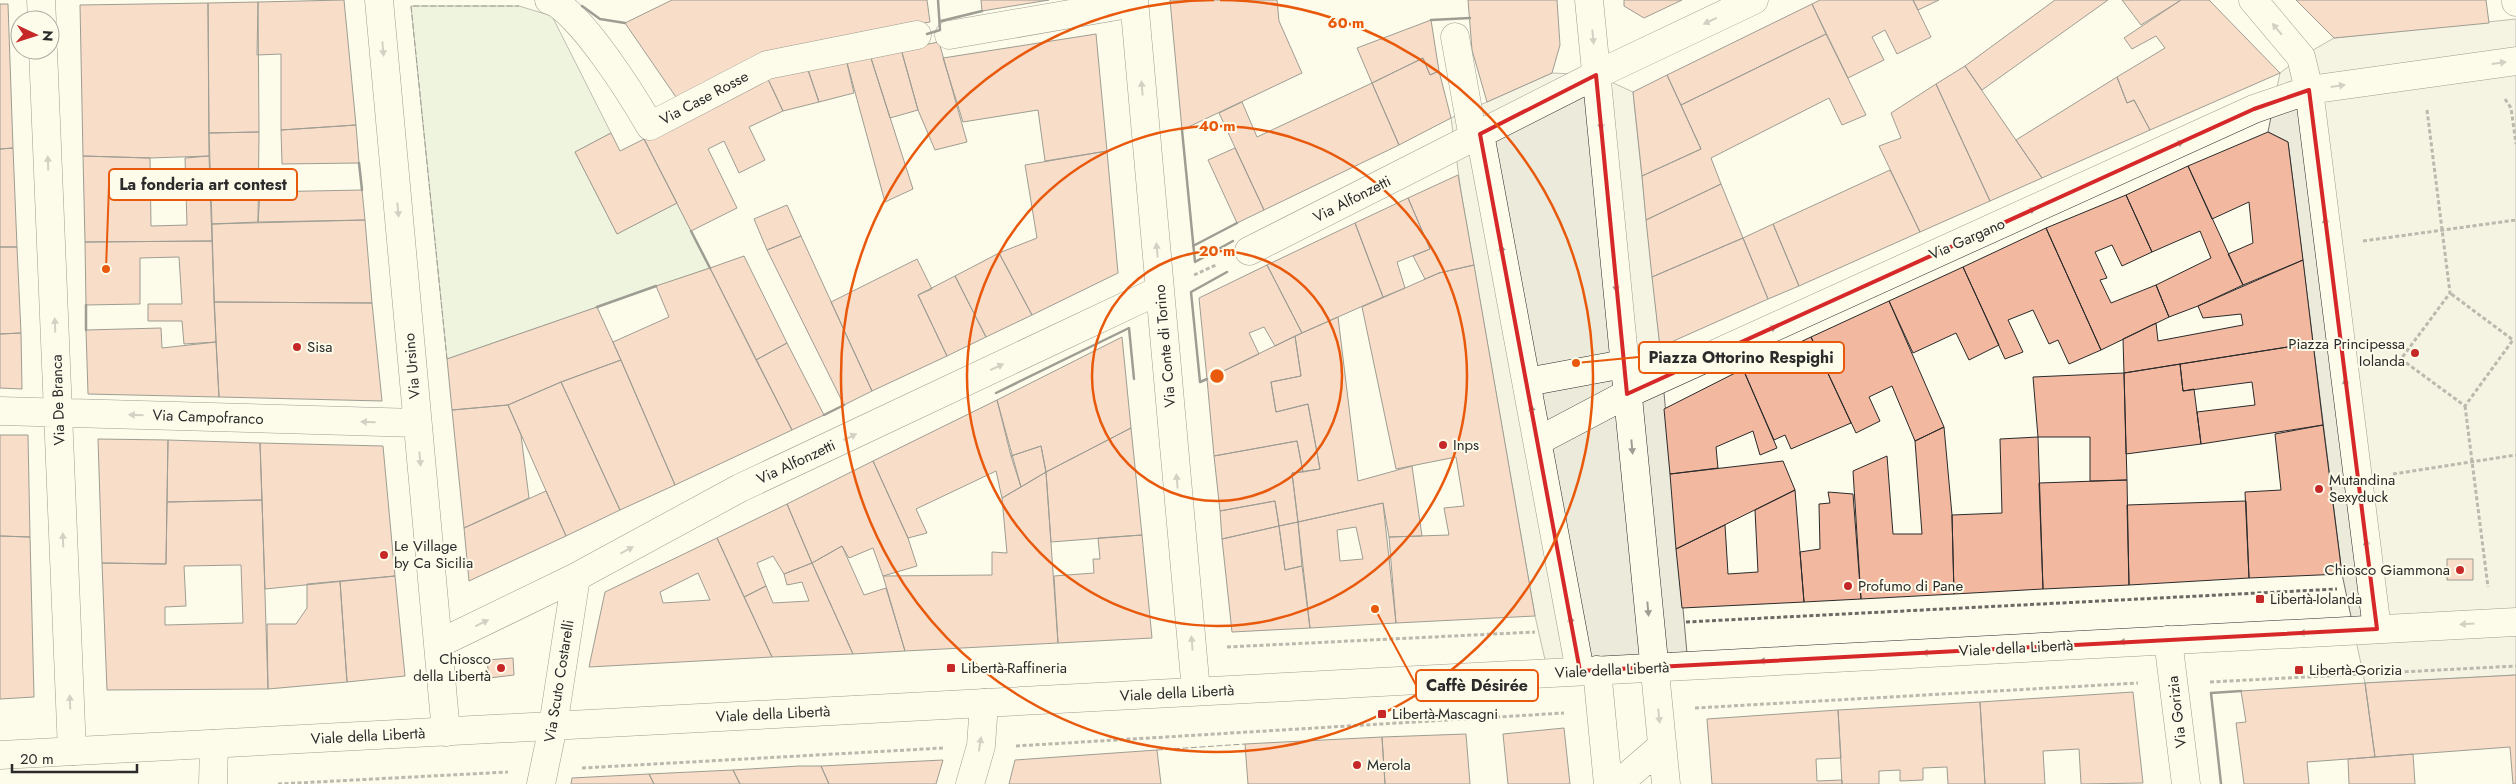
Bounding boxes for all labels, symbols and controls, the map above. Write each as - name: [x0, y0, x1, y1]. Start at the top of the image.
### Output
- north arrow: [10, 10, 60, 60]
- text: 60 m: [1328, 12, 1364, 34]
- one-way arrow: [1703, 17, 1717, 25]
- one-way arrow: [2272, 22, 2283, 35]
- text: N: [38, 30, 58, 42]
- one-way arrow: [1589, 30, 1597, 46]
- one-way arrow: [379, 41, 387, 57]
- one-way arrow: [2491, 59, 2507, 67]
- street label: Via Case Rosse: [656, 65, 753, 131]
- one-way arrow: [1138, 79, 1146, 95]
- one-way arrow: [2330, 82, 2346, 90]
- text: 40 m: [1198, 115, 1236, 137]
- one-way arrow: [1597, 116, 1605, 132]
- one-way arrow: [2170, 140, 2184, 148]
- one-way arrow: [43, 154, 51, 170]
- callout: La fonderia art contest: [109, 169, 297, 200]
- street label: Via Alfonzetti: [1309, 170, 1395, 228]
- text: La fonderia art contest: [119, 173, 288, 196]
- one-way arrow: [394, 203, 402, 219]
- one-way arrow: [2022, 207, 2036, 215]
- street label: Via Gargano: [1925, 212, 2009, 266]
- one-way arrow: [2322, 215, 2330, 231]
- text: 20 m: [1199, 240, 1235, 262]
- one-way arrow: [1152, 241, 1160, 257]
- one-way arrow: [1498, 244, 1506, 260]
- one-way arrow: [1612, 277, 1620, 293]
- street label: Via Conte di Torino: [1149, 284, 1181, 408]
- one-way arrow: [50, 317, 58, 333]
- one-way arrow: [1763, 325, 1777, 333]
- street label: Via Ursino: [398, 332, 426, 400]
- place label: Piazza Principessa Iolanda: [2288, 333, 2405, 372]
- place label: Sisa: [307, 336, 332, 358]
- marker: Sisa: [291, 341, 303, 353]
- callout: Piazza Ottorino Respighi: [1639, 342, 1844, 373]
- text: Piazza Ottorino Respighi: [1648, 346, 1834, 369]
- marker: Piazza Principessa Iolanda: [2409, 347, 2421, 359]
- street label: Via De Branca: [45, 354, 71, 446]
- one-way arrow: [989, 363, 1004, 372]
- centre of rings: [1208, 367, 1226, 385]
- one-way arrow: [2342, 377, 2350, 393]
- one-way arrow: [1528, 403, 1536, 419]
- street label: Via Campofranco: [152, 404, 264, 430]
- one-way arrow: [128, 411, 144, 419]
- one-way arrow: [360, 417, 376, 425]
- one-way arrow: [843, 432, 857, 440]
- street label: Via Alfonzetti: [753, 434, 839, 490]
- place label: Inps: [1453, 434, 1479, 456]
- marker: Inps: [1437, 439, 1449, 451]
- one-way arrow: [1628, 439, 1636, 455]
- one-way arrow: [417, 452, 425, 468]
- place label: Mutandina Sexyduck: [2329, 469, 2395, 508]
- one-way arrow: [1173, 473, 1181, 489]
- marker: Mutandina Sexyduck: [2313, 483, 2325, 495]
- one-way arrow: [59, 532, 67, 548]
- place label: Le Village by Ca Sicilia: [394, 535, 473, 574]
- one-way arrow: [2363, 538, 2371, 554]
- one-way arrow: [619, 546, 634, 554]
- marker: Le Village by Ca Sicilia: [378, 549, 390, 561]
- place label: Chiosco Giammona: [2324, 559, 2450, 581]
- marker: Chiosco Giammona: [2454, 564, 2466, 576]
- place label: Profumo di Pane: [1858, 575, 1963, 597]
- marker: Profumo di Pane: [1842, 580, 1854, 592]
- place label: Libertà-Iolanda: [2270, 588, 2362, 610]
- marker: Libertà-Iolanda: [2254, 593, 2266, 605]
- one-way arrow: [1644, 601, 1652, 617]
- one-way arrow: [1567, 615, 1575, 631]
- street label: Via Scuto Costarelli: [538, 618, 580, 744]
- one-way arrow: [474, 619, 489, 627]
- one-way arrow: [2459, 621, 2475, 629]
- one-way arrow: [2297, 629, 2313, 637]
- street label: Viale della Libertà: [1958, 634, 2074, 662]
- one-way arrow: [1188, 635, 1196, 651]
- one-way arrow: [2118, 639, 2134, 647]
- place label: Chiosco della Libertà: [413, 648, 491, 687]
- one-way arrow: [1920, 649, 1936, 657]
- street label: Viale della Libertà: [1554, 656, 1670, 684]
- place label: Libertà-Raffineria: [961, 657, 1067, 679]
- one-way arrow: [1758, 658, 1774, 666]
- place label: Libertà-Gorizia: [2309, 659, 2402, 681]
- marker: Chiosco della Libertà: [495, 662, 507, 674]
- marker: Libertà-Raffineria: [945, 662, 957, 674]
- marker: Libertà-Gorizia: [2293, 664, 2305, 676]
- callout: Caffè Désirée: [1416, 670, 1538, 701]
- text: Caffè Désirée: [1426, 674, 1528, 697]
- street label: Via Gorizia: [2162, 675, 2192, 749]
- street label: Viale della Libertà: [1119, 679, 1235, 707]
- one-way arrow: [65, 694, 73, 710]
- street label: Viale della Libertà: [715, 700, 831, 728]
- place label: Libertà-Mascagni: [1392, 703, 1498, 725]
- marker: Libertà-Mascagni: [1376, 708, 1388, 720]
- one-way arrow: [1656, 708, 1664, 724]
- street label: Viale della Libertà: [310, 722, 426, 750]
- one-way arrow: [977, 736, 985, 752]
- scale bar: [12, 742, 138, 774]
- text: 20 m: [20, 748, 54, 770]
- place label: Merola: [1367, 754, 1411, 776]
- marker: Merola: [1351, 759, 1363, 771]

